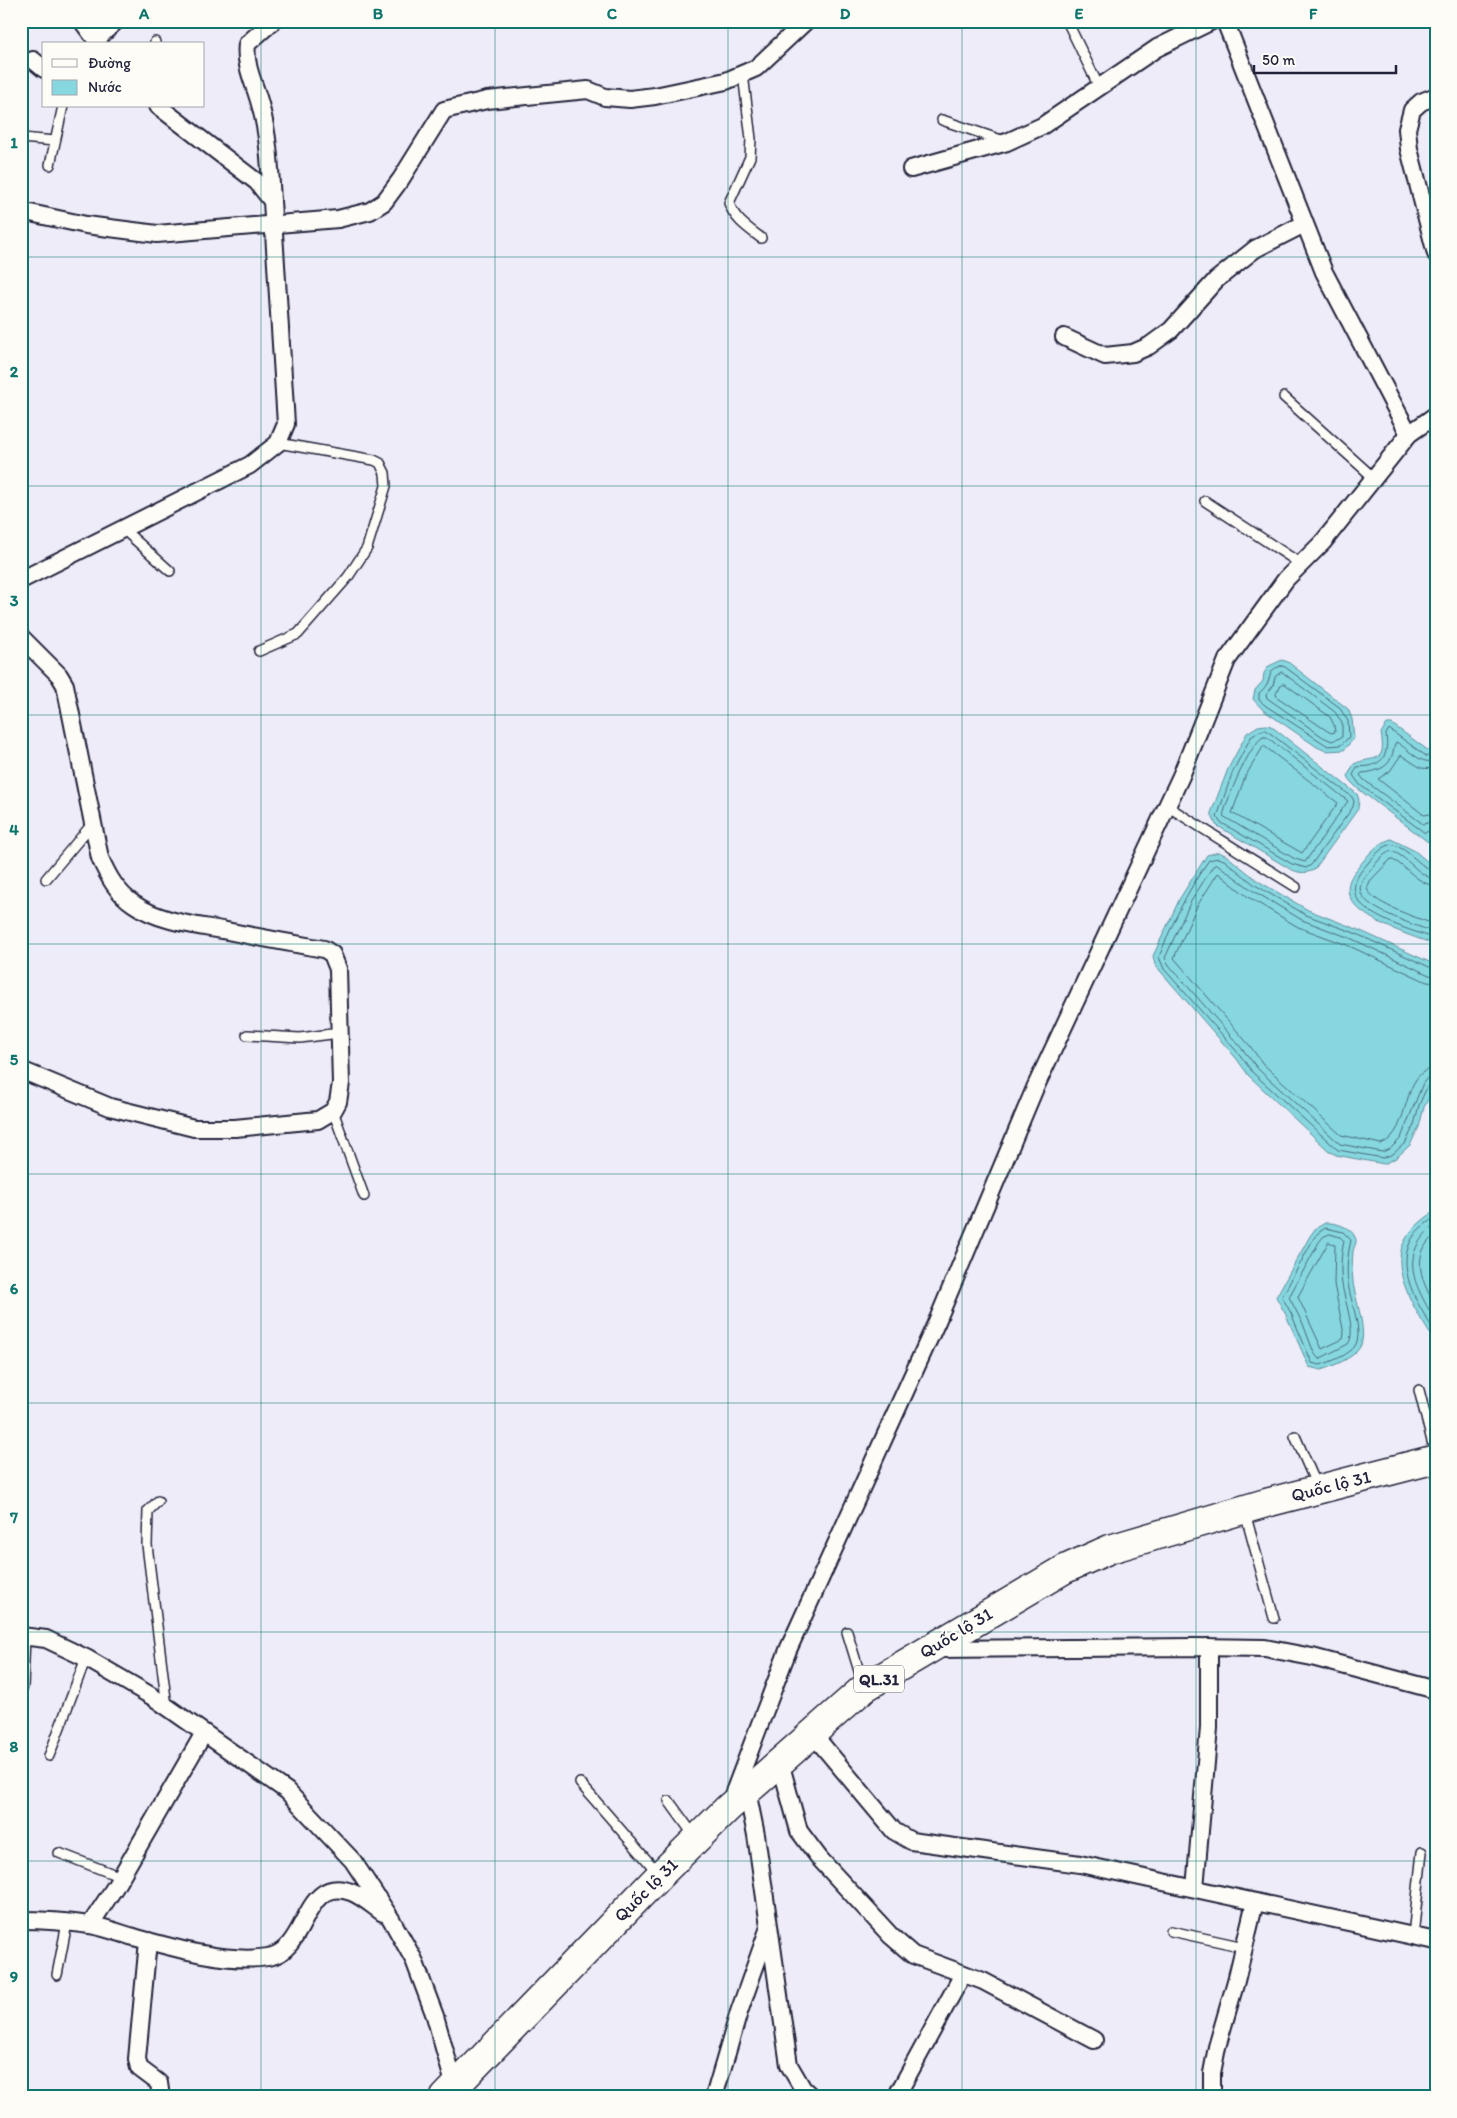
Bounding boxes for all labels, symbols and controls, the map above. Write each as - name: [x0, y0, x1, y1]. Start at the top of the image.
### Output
- text: A: [138, 4, 150, 23]
- text: B: [373, 4, 384, 23]
- text: C: [607, 4, 618, 23]
- text: D: [840, 4, 851, 23]
- text: E: [1075, 4, 1084, 23]
- text: F: [1309, 4, 1318, 23]
- legend: [42, 42, 205, 108]
- scale bar: [1254, 42, 1397, 74]
- text: 50 m: [1262, 51, 1295, 69]
- text: Đường: [88, 54, 131, 72]
- text: Nước: [88, 78, 122, 96]
- text: 1: [10, 133, 18, 152]
- text: 2: [10, 362, 19, 381]
- text: 3: [10, 591, 19, 610]
- text: 4: [9, 820, 19, 839]
- text: 5: [10, 1050, 19, 1069]
- text: 6: [10, 1279, 19, 1298]
- street label: Quốc lộ 31: [1289, 1466, 1373, 1506]
- text: 7: [9, 1508, 18, 1527]
- street label: Quốc lộ 31: [916, 1603, 996, 1663]
- road number: QL.31: [854, 1666, 904, 1692]
- text: 8: [10, 1737, 19, 1756]
- street label: Quốc lộ 31: [610, 1854, 682, 1926]
- text: 9: [10, 1967, 18, 1986]

